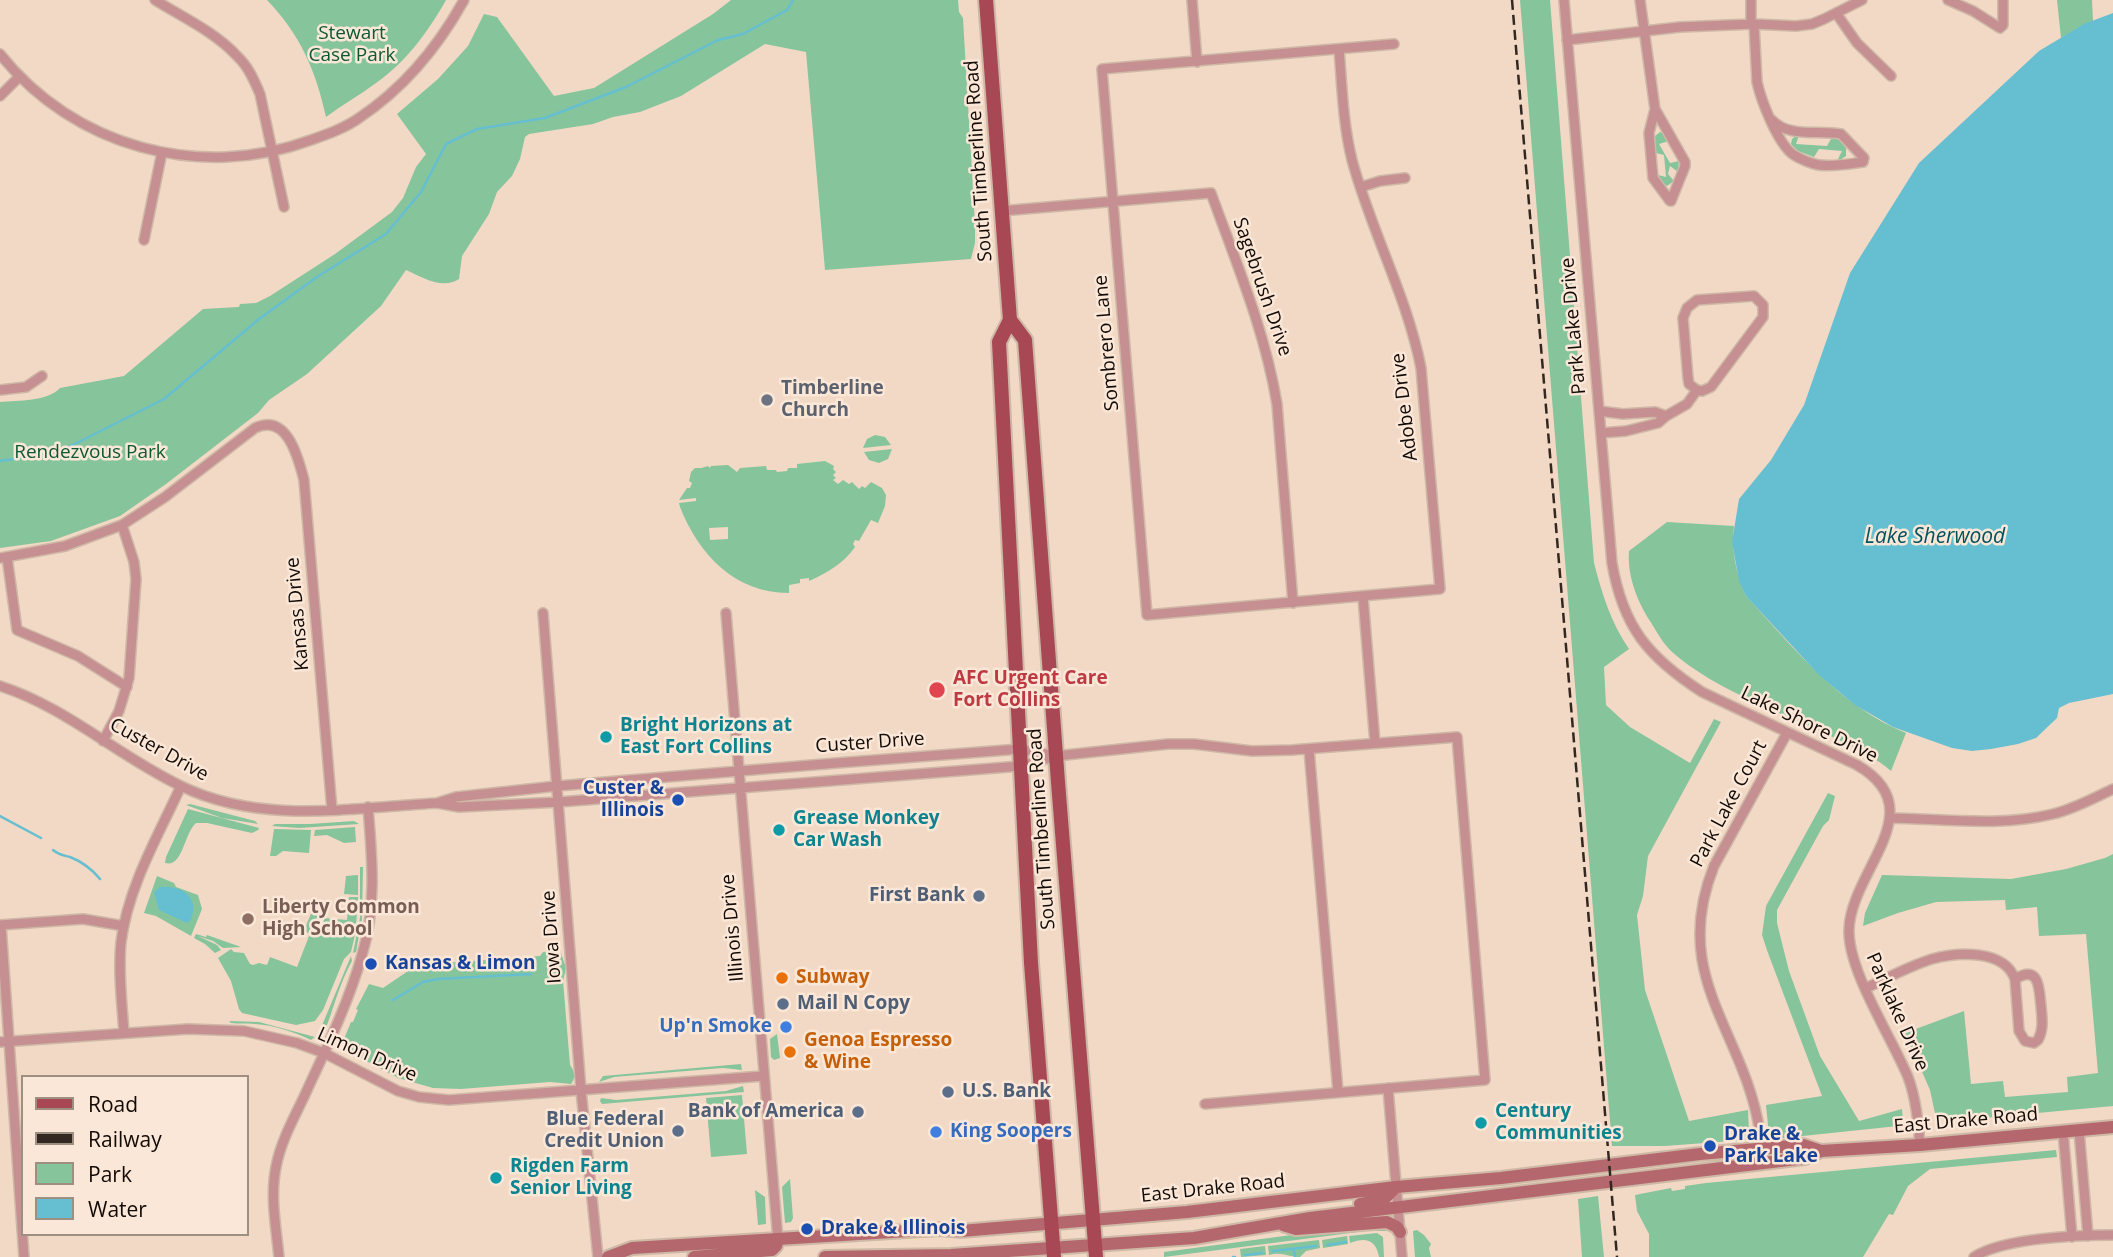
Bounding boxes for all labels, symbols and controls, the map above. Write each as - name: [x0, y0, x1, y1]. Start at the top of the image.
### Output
- park label: Stewart Case Park: [309, 23, 395, 67]
- street label: South Timberline Road: [961, 59, 997, 263]
- street label: Sagebrush Drive: [1228, 215, 1296, 359]
- street label: Park Lake Drive: [1557, 257, 1591, 395]
- street label: Sombrero Lane: [1090, 274, 1124, 412]
- street label: Adobe Drive: [1387, 352, 1423, 462]
- place label: Timberline Church: [781, 378, 884, 422]
- marker: Timberline Church: [759, 392, 775, 408]
- park label: Rendezvous Park: [14, 442, 166, 464]
- water label: Lake Sherwood: [1865, 524, 2005, 550]
- street label: Kansas Drive: [282, 556, 314, 672]
- place label: AFC Urgent Care Fort Collins: [953, 668, 1108, 712]
- marker: AFC Urgent Care Fort Collins: [927, 680, 947, 700]
- street label: Lake Shore Drive: [1737, 682, 1881, 768]
- street label: Custer Drive: [106, 714, 212, 786]
- place label: Bright Horizons at East Fort Collins: [620, 715, 792, 759]
- street label: South Timberline Road: [1024, 727, 1060, 931]
- street label: Custer Drive: [815, 728, 925, 758]
- marker: Bright Horizons at East Fort Collins: [598, 729, 614, 745]
- street label: Park Lake Court: [1686, 737, 1772, 871]
- place label: Custer & Illinois: [583, 778, 664, 822]
- marker: Custer & Illinois: [670, 792, 686, 808]
- place label: Grease Monkey Car Wash: [793, 808, 940, 852]
- marker: Grease Monkey Car Wash: [771, 822, 787, 838]
- street label: Illinois Drive: [717, 873, 749, 983]
- place label: First Bank: [869, 885, 965, 907]
- marker: First Bank: [971, 888, 987, 904]
- street label: Iowa Drive: [537, 890, 567, 984]
- place label: Liberty Common High School: [262, 897, 420, 941]
- marker: Liberty Common High School: [240, 911, 256, 927]
- street label: Parklake Drive: [1861, 949, 1933, 1075]
- place label: Kansas & Limon: [385, 953, 536, 975]
- marker: Kansas & Limon: [363, 956, 379, 972]
- place label: Subway: [796, 967, 870, 989]
- marker: Subway: [774, 970, 790, 986]
- place label: Mail N Copy: [797, 993, 910, 1015]
- marker: Mail N Copy: [775, 996, 791, 1012]
- place label: Up'n Smoke: [659, 1016, 772, 1038]
- marker: Up'n Smoke: [778, 1019, 794, 1035]
- street label: Limon Drive: [314, 1023, 420, 1087]
- place label: Genoa Espresso & Wine: [804, 1030, 952, 1074]
- marker: Genoa Espresso & Wine: [782, 1044, 798, 1060]
- legend: [21, 1075, 248, 1236]
- place label: U.S. Bank: [962, 1081, 1051, 1103]
- marker: U.S. Bank: [940, 1084, 956, 1100]
- text: Road: [88, 1090, 138, 1118]
- place label: Bank of America: [688, 1101, 844, 1123]
- place label: Century Communities: [1495, 1101, 1622, 1145]
- street label: East Drake Road: [1893, 1103, 2039, 1139]
- marker: Bank of America: [850, 1104, 866, 1120]
- place label: Blue Federal Credit Union: [544, 1109, 664, 1153]
- marker: Century Communities: [1473, 1115, 1489, 1131]
- place label: King Soopers: [950, 1121, 1072, 1143]
- marker: Blue Federal Credit Union: [670, 1123, 686, 1139]
- marker: King Soopers: [928, 1124, 944, 1140]
- place label: Drake & Park Lake: [1724, 1124, 1818, 1168]
- text: Railway: [88, 1125, 162, 1153]
- marker: Drake & Park Lake: [1702, 1138, 1718, 1154]
- place label: Rigden Farm Senior Living: [510, 1156, 632, 1200]
- text: Park: [88, 1160, 132, 1188]
- marker: Rigden Farm Senior Living: [488, 1170, 504, 1186]
- street label: East Drake Road: [1140, 1170, 1286, 1208]
- text: Water: [88, 1195, 147, 1223]
- place label: Drake & Illinois: [821, 1218, 965, 1240]
- marker: Drake & Illinois: [799, 1221, 815, 1237]

